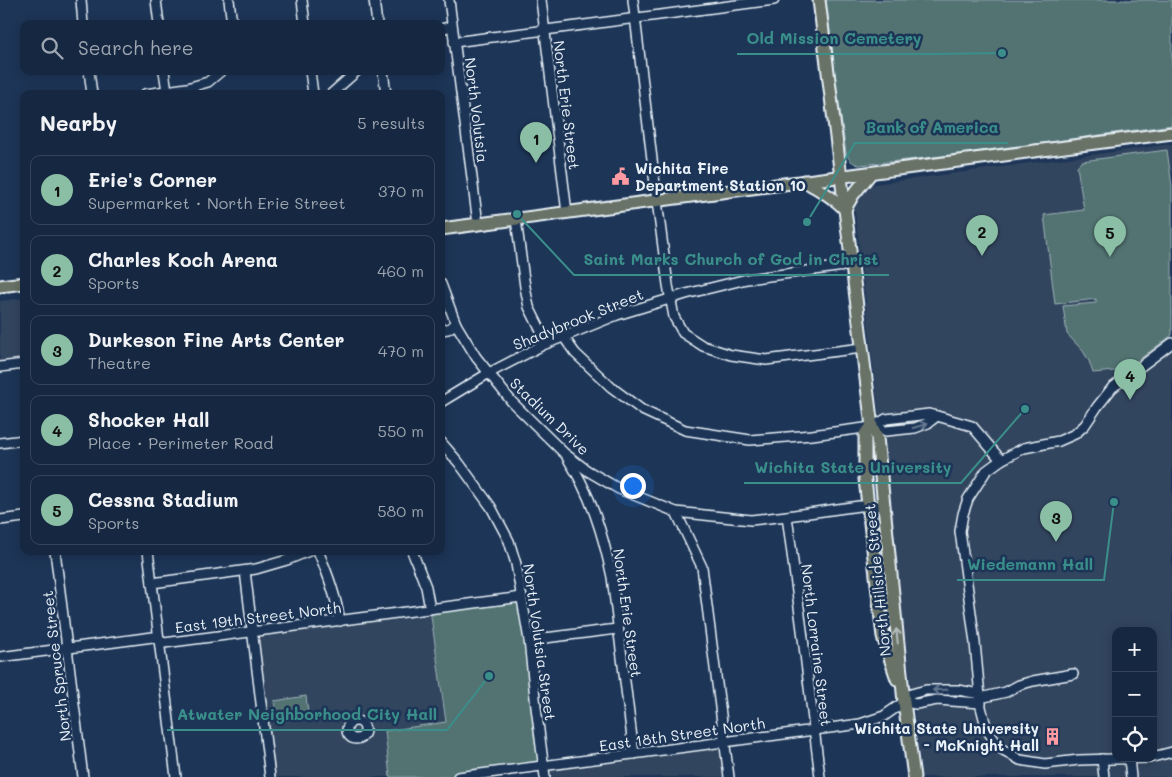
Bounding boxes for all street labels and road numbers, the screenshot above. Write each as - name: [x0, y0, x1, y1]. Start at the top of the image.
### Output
- street label: North Erie Street: [549, 39, 585, 171]
- street label: North Volutsia: [461, 56, 493, 164]
- street label: Shadybrook Street: [510, 284, 646, 354]
- street label: Stadium Drive: [506, 373, 594, 459]
- street label: North Hillside Street: [859, 503, 895, 657]
- street label: North Erie Street: [609, 547, 647, 679]
- street label: North Volutsia Street: [519, 562, 561, 722]
- street label: North Lorraine Street: [797, 563, 837, 727]
- street label: North Spruce Street: [37, 590, 75, 742]
- street label: East 19th Street North: [174, 597, 342, 637]
- street label: East 18th Street North: [598, 712, 766, 756]

